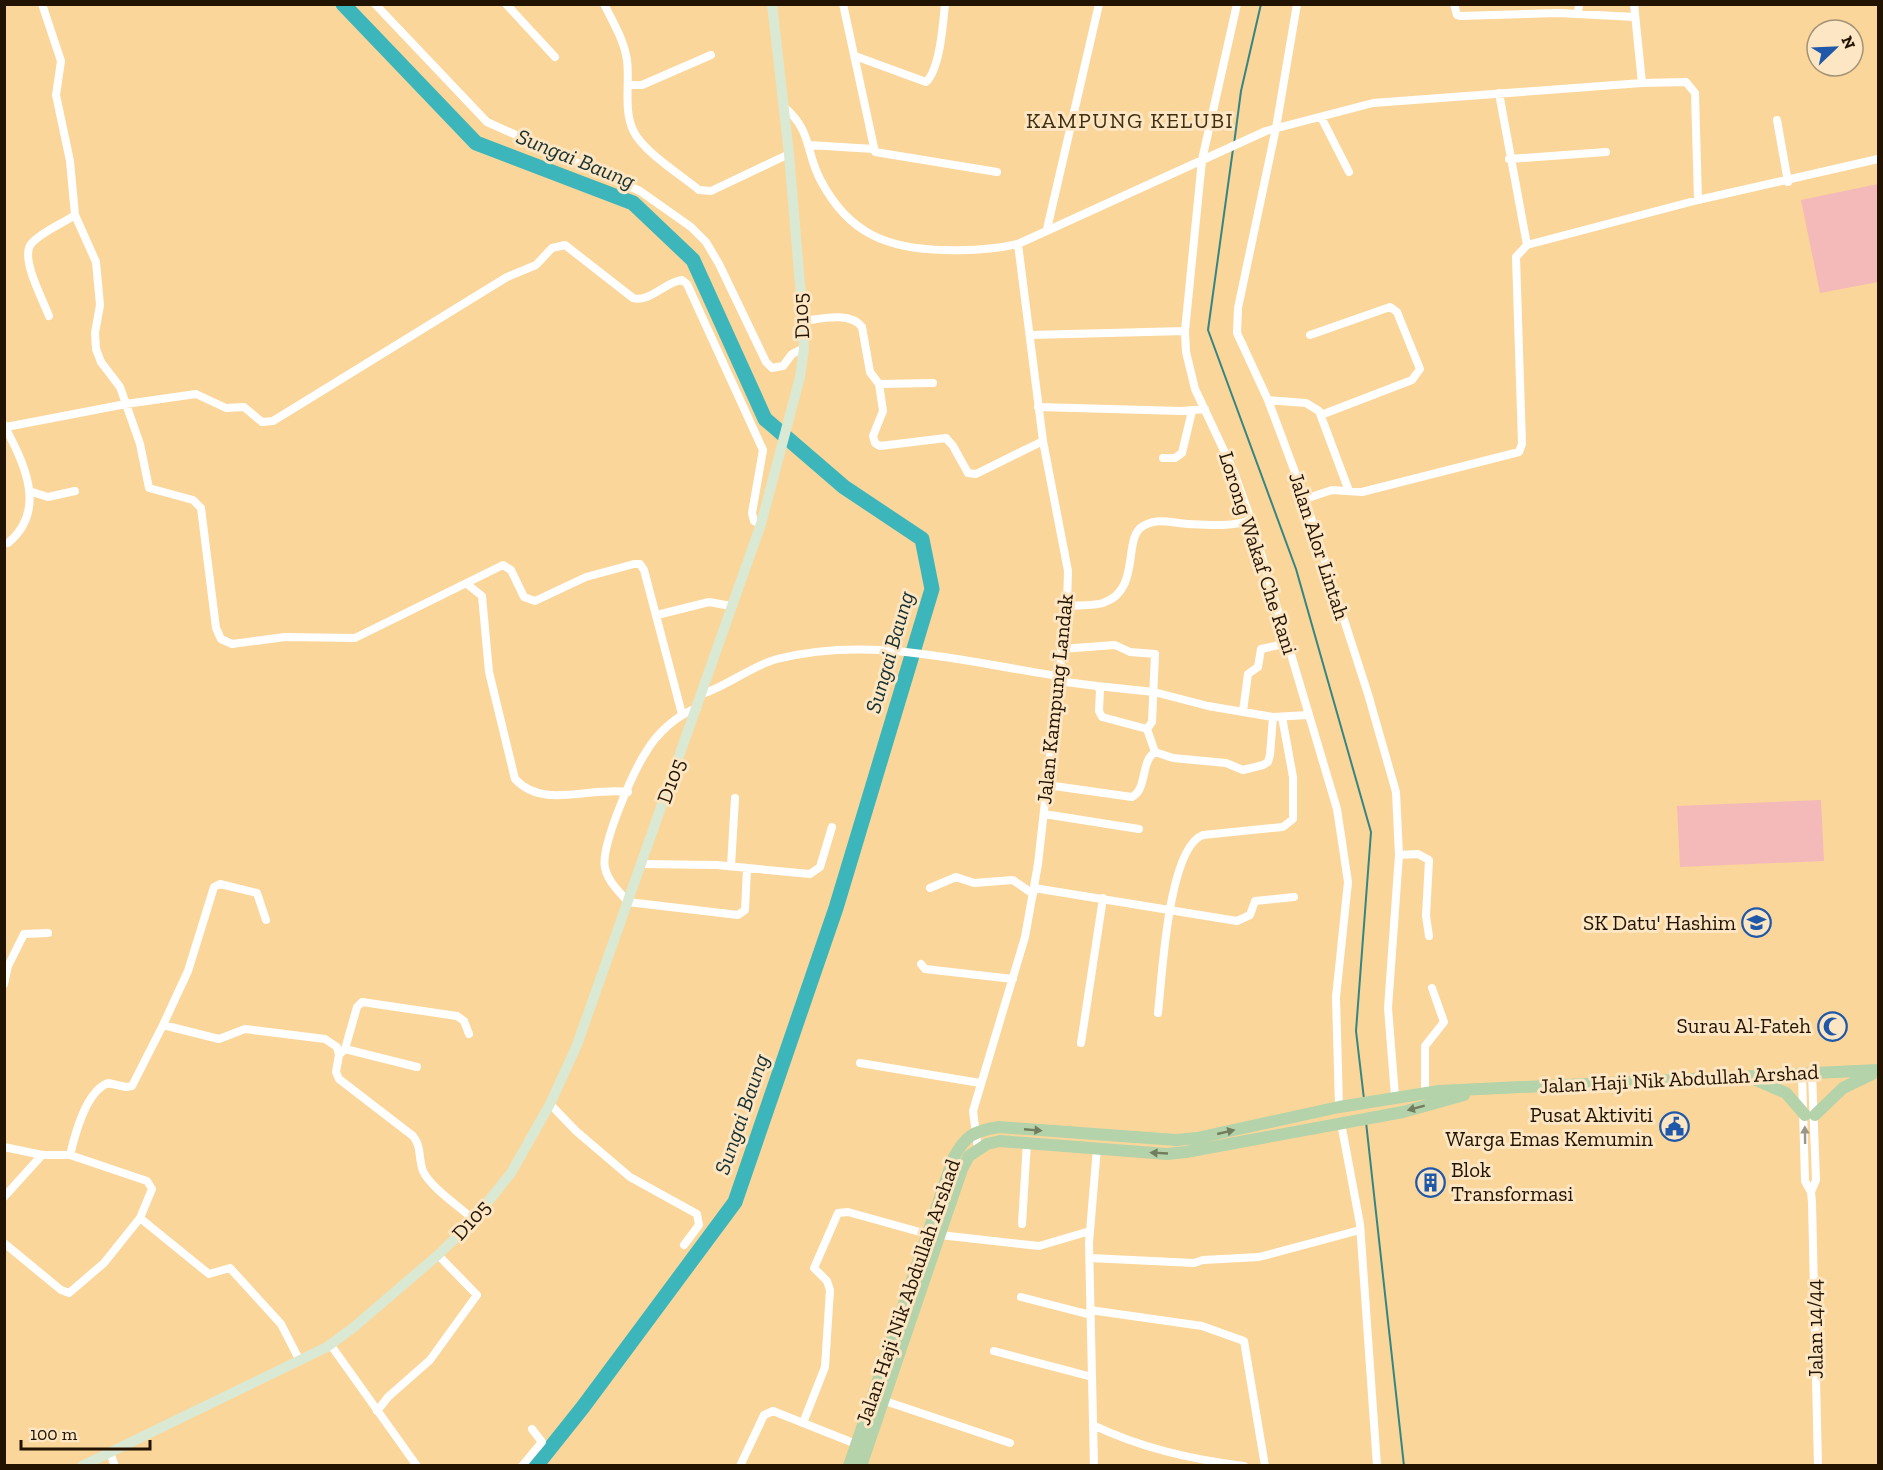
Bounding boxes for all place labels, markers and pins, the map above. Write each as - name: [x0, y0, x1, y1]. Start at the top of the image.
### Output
- school or university icon: SK Datu' Hashim: [1741, 907, 1773, 939]
- place label: SK Datu' Hashim: [1583, 910, 1736, 935]
- mosque icon: Surau Al-Fateh: [1816, 1010, 1848, 1042]
- place label: Surau Al-Fateh: [1676, 1013, 1811, 1038]
- place label: Pusat Aktiviti Warga Emas Kemumin: [1445, 1102, 1653, 1151]
- public building icon: Pusat Aktiviti Warga Emas Kemumin: [1658, 1111, 1690, 1143]
- place label: Blok Transformasi: [1451, 1157, 1574, 1206]
- building icon: Blok Transformasi: [1414, 1166, 1446, 1198]

